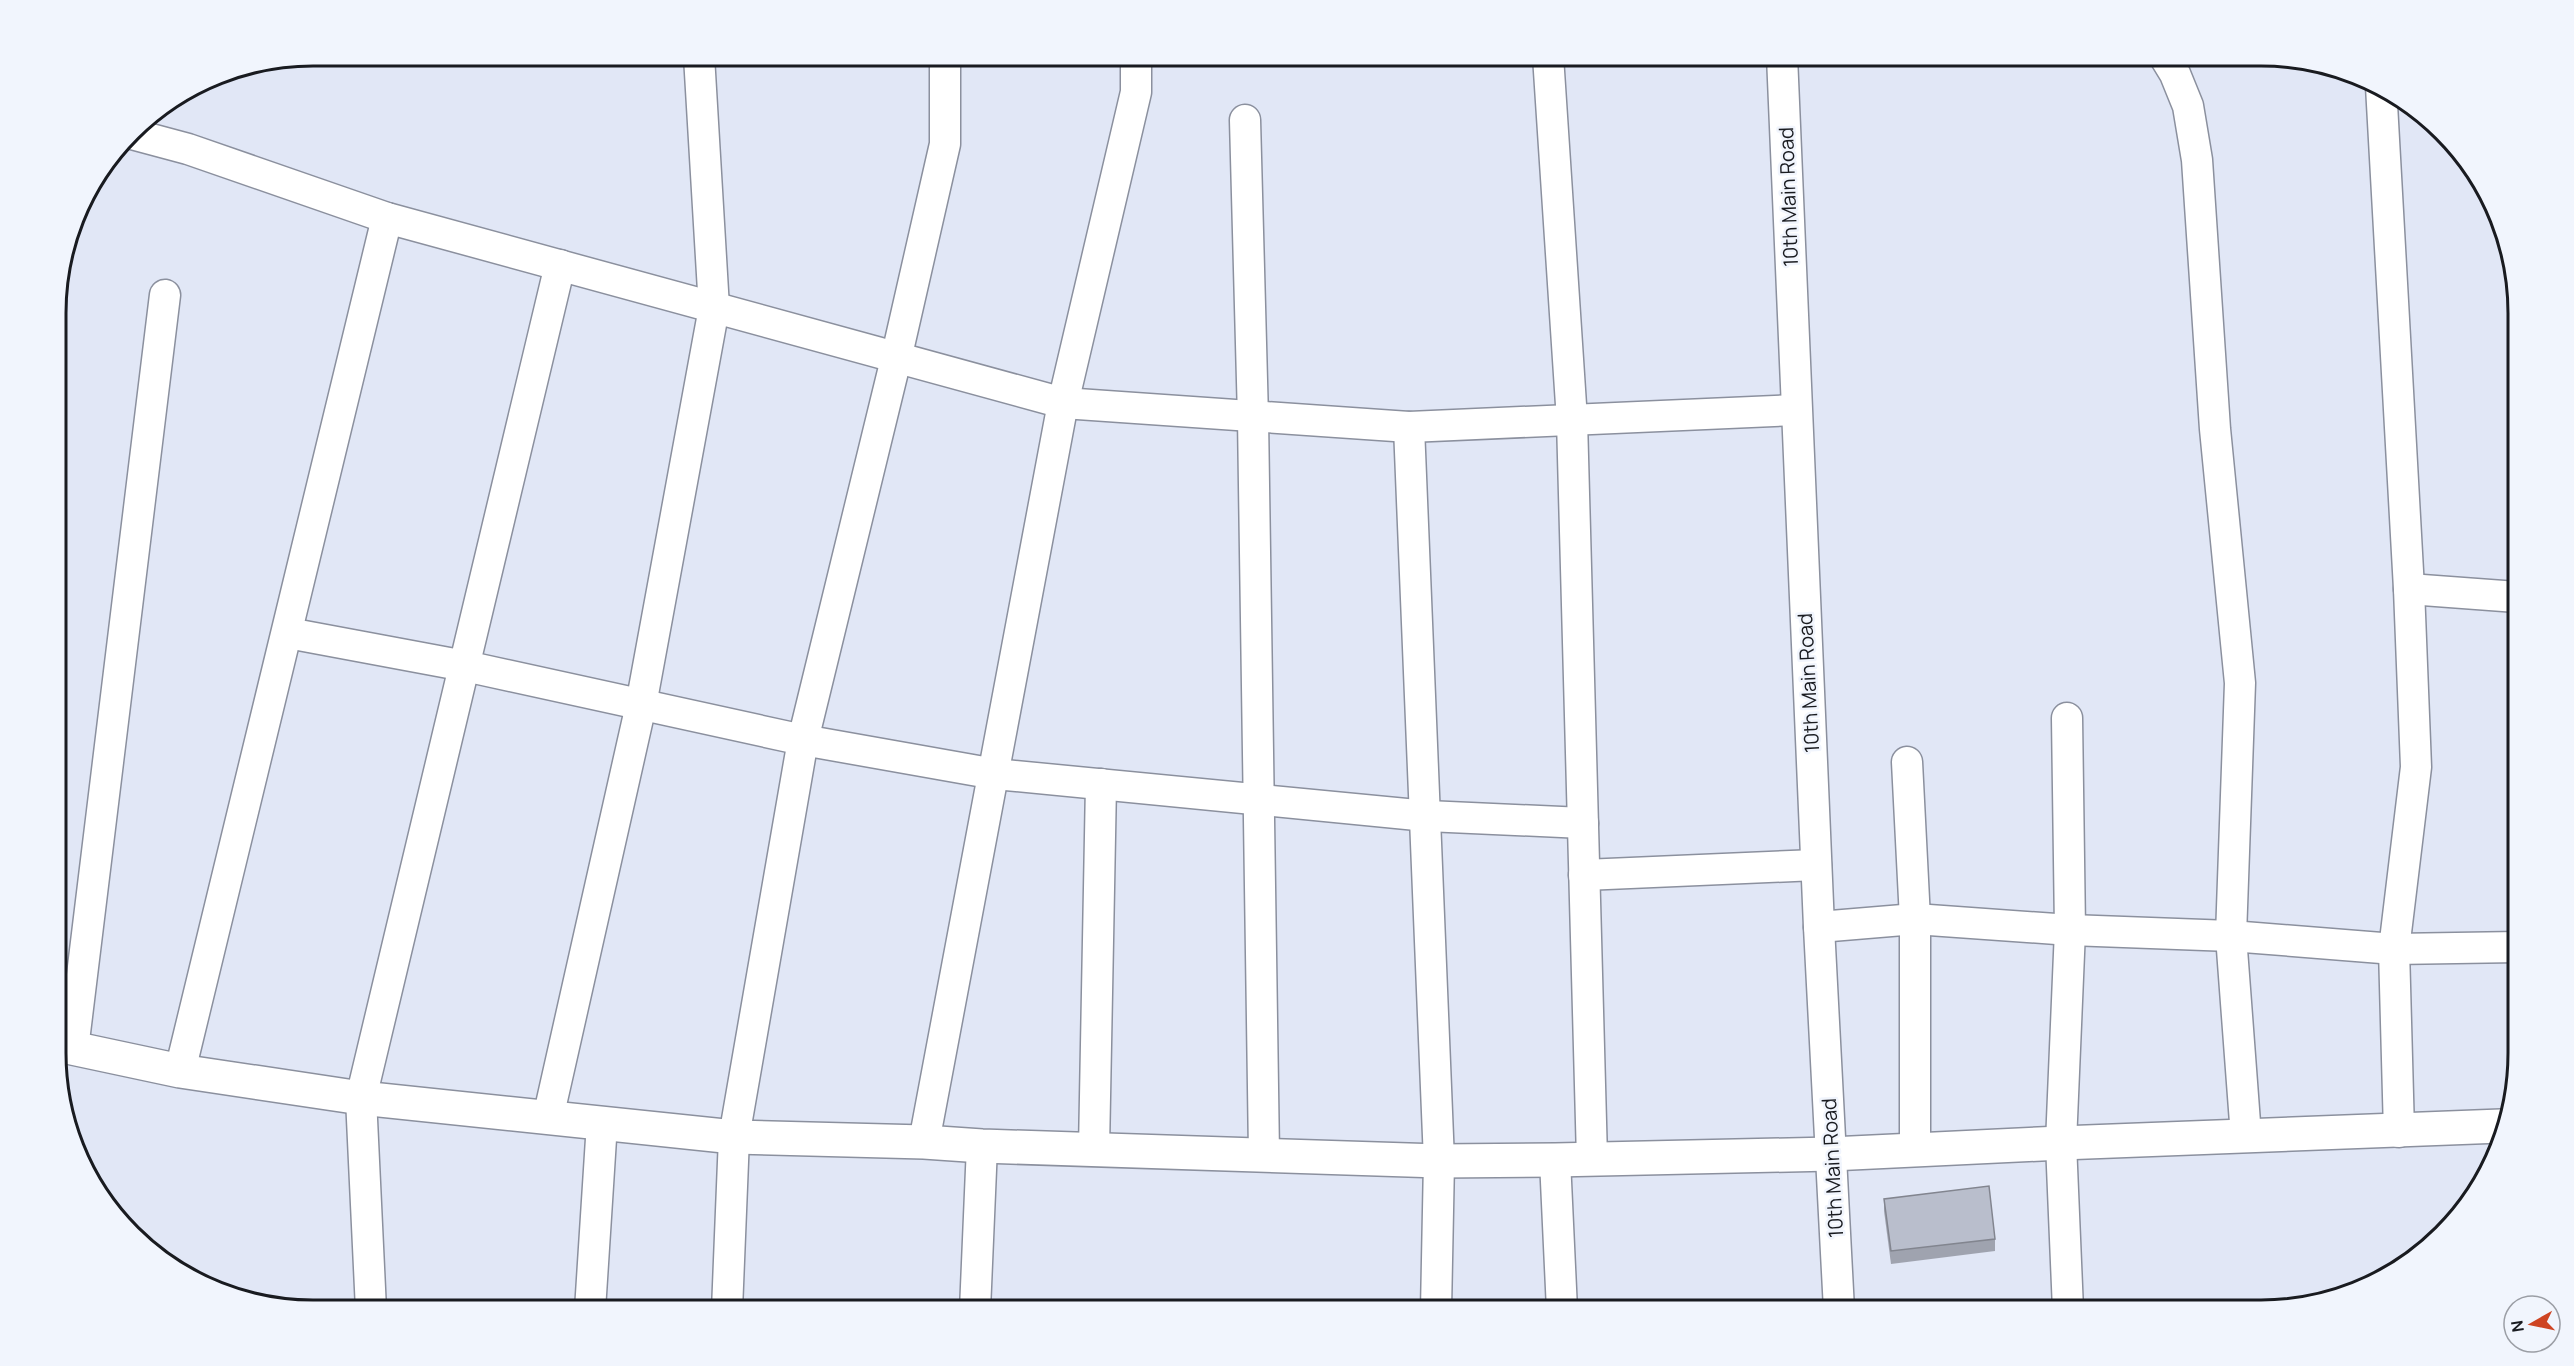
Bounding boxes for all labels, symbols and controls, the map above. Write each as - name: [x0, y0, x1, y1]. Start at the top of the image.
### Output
- street label: 10th Main Road: [1772, 127, 1804, 267]
- street label: 10th Main Road: [1791, 613, 1825, 753]
- street label: 10th Main Road: [1815, 1098, 1849, 1238]
- north arrow: [2502, 1294, 2562, 1354]
- text: N: [2505, 1319, 2529, 1334]

